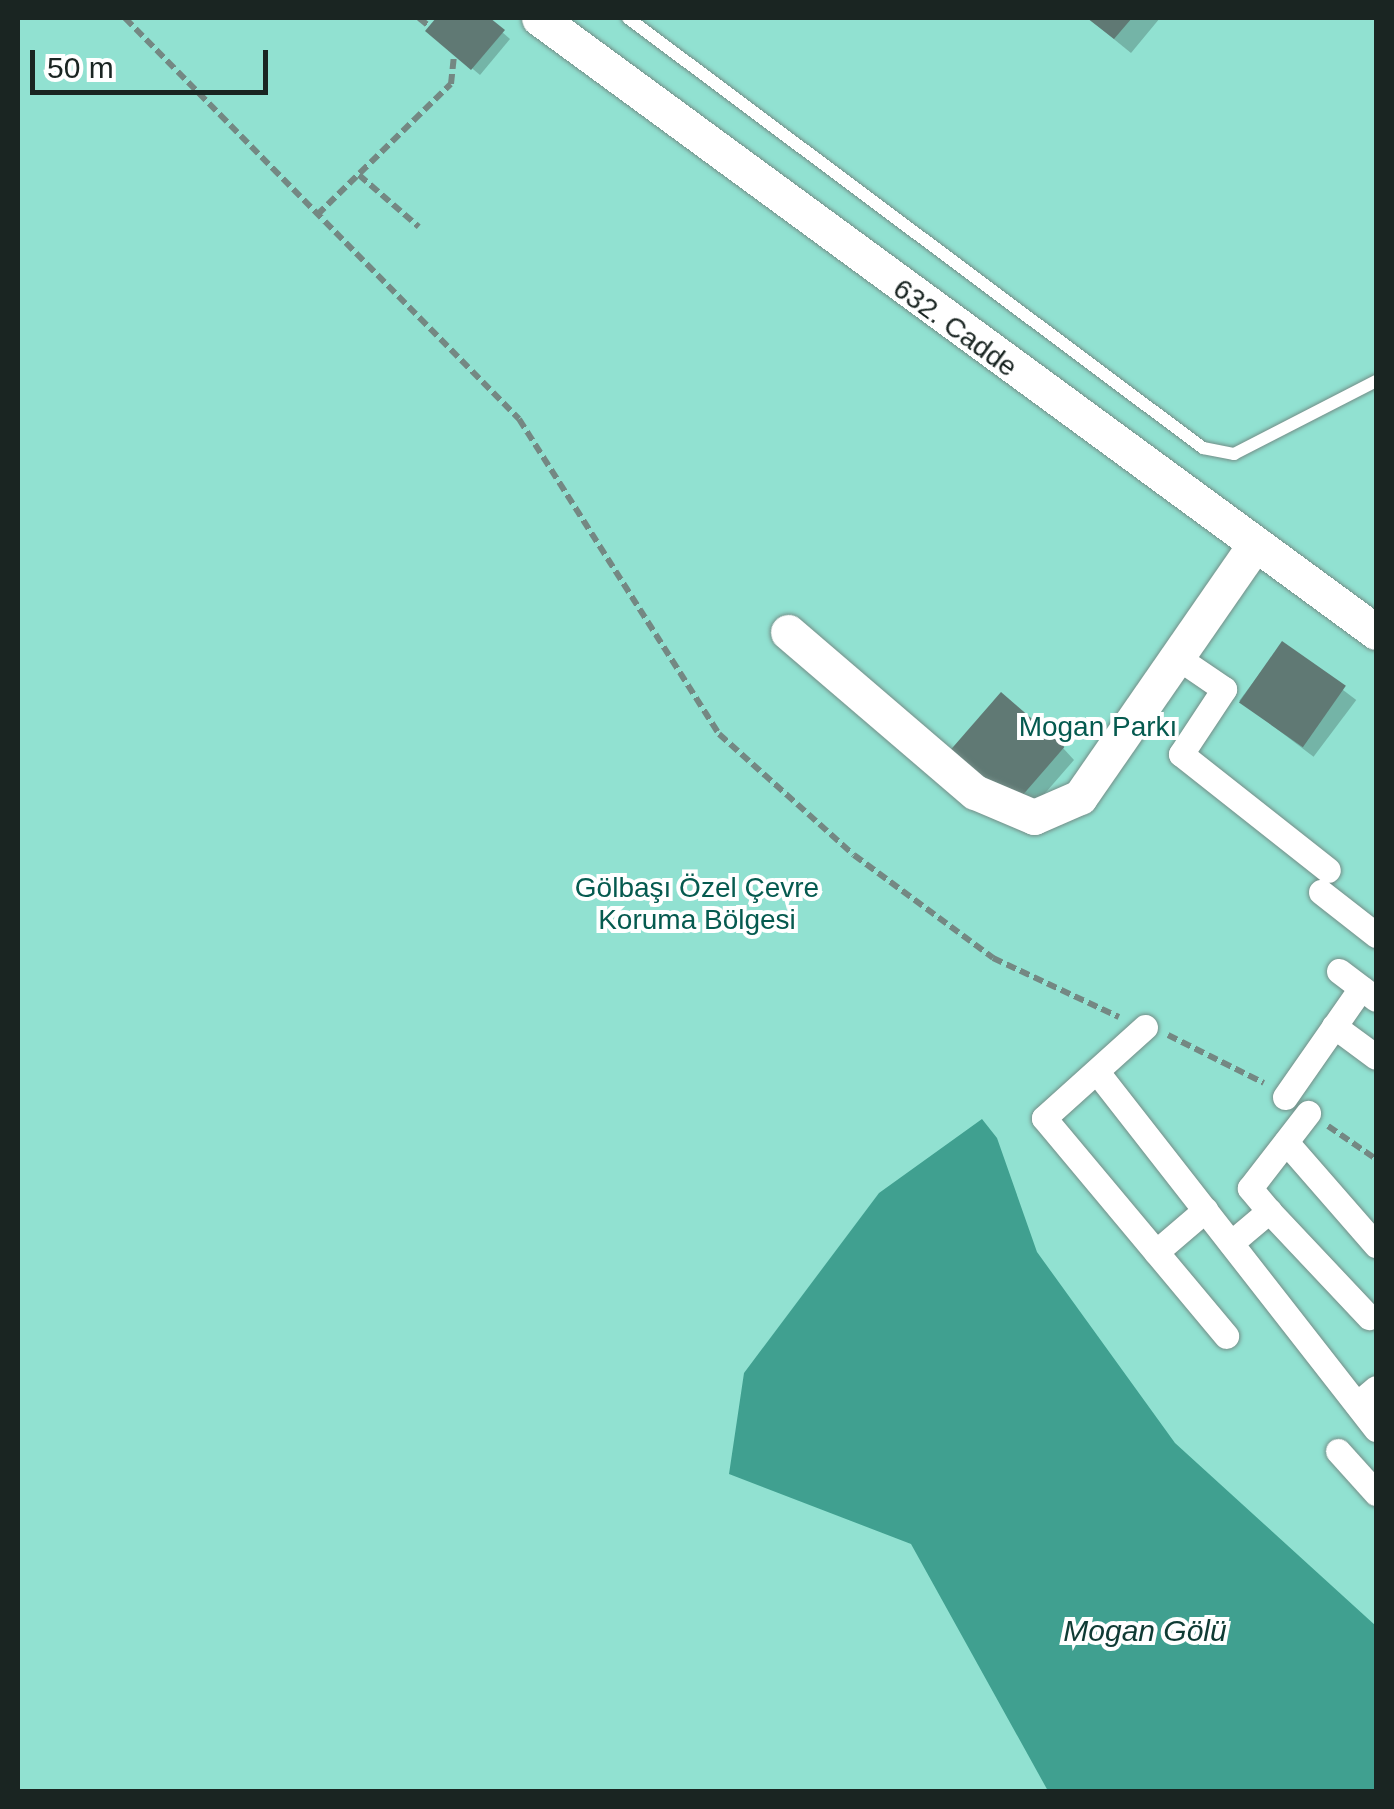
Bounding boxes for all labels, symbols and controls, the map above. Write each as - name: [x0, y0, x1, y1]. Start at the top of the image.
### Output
- scale bar: [35, 30, 272, 92]
- text: 50 m: [47, 51, 114, 84]
- street label: 632. Cadde: [887, 272, 1023, 384]
- park label: Mogan Parkı: [1019, 710, 1177, 744]
- park label: Gölbaşı Özel Çevre Koruma Bölgesi: [575, 871, 819, 937]
- water label: Mogan Gölü: [1063, 1613, 1227, 1649]

